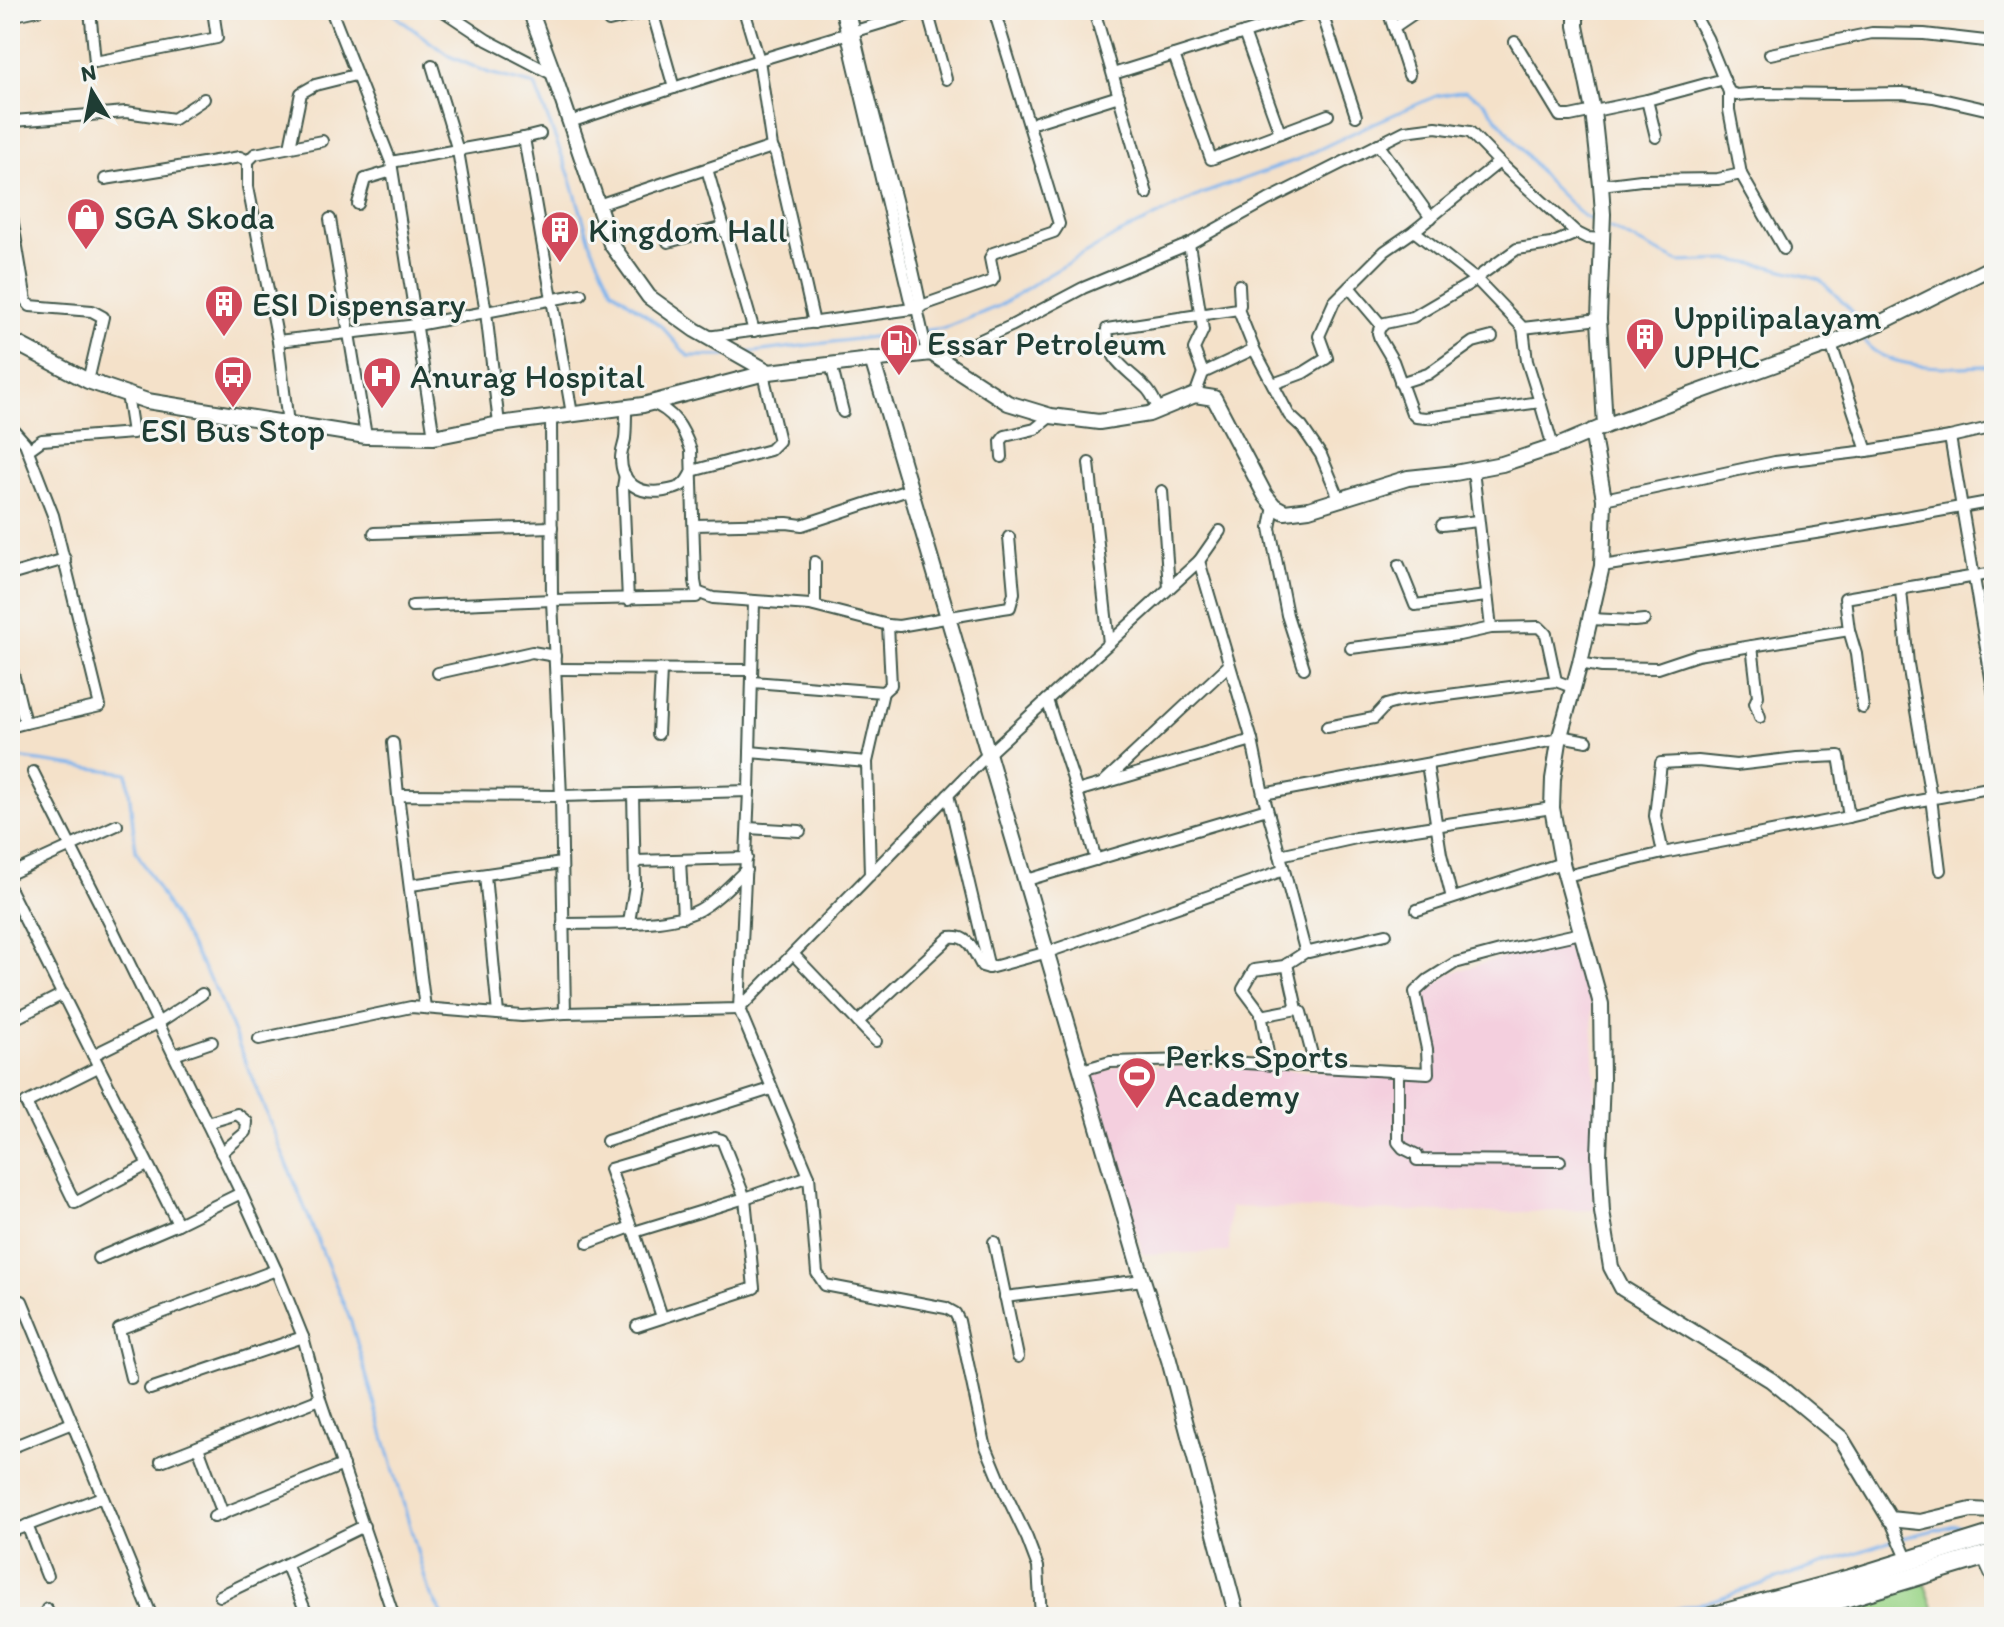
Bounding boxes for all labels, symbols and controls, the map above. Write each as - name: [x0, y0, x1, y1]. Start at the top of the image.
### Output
- north arrow: [52, 52, 132, 132]
- text: N: [79, 58, 98, 87]
- shop icon: SGA Skoda: [65, 196, 107, 251]
- place label: SGA Skoda: [114, 197, 275, 238]
- building icon: Kingdom Hall: [539, 209, 581, 264]
- place label: Kingdom Hall: [588, 210, 788, 251]
- building icon: ESI Dispensary: [203, 283, 245, 338]
- place label: ESI Dispensary: [252, 284, 466, 325]
- place label: Uppilipalayam UPHC: [1673, 297, 1882, 377]
- building icon: Uppilipalayam UPHC: [1624, 316, 1666, 371]
- fuel station icon: Essar Petroleum: [878, 322, 920, 377]
- place label: Essar Petroleum: [927, 323, 1166, 364]
- bus stop icon: ESI Bus Stop: [212, 354, 254, 409]
- hospital icon: Anurag Hospital: [361, 355, 403, 410]
- place label: Anurag Hospital: [410, 356, 645, 397]
- place label: ESI Bus Stop: [141, 410, 325, 451]
- place label: Perks Sports Academy: [1165, 1036, 1349, 1116]
- sports icon: Perks Sports Academy: [1116, 1055, 1158, 1110]

